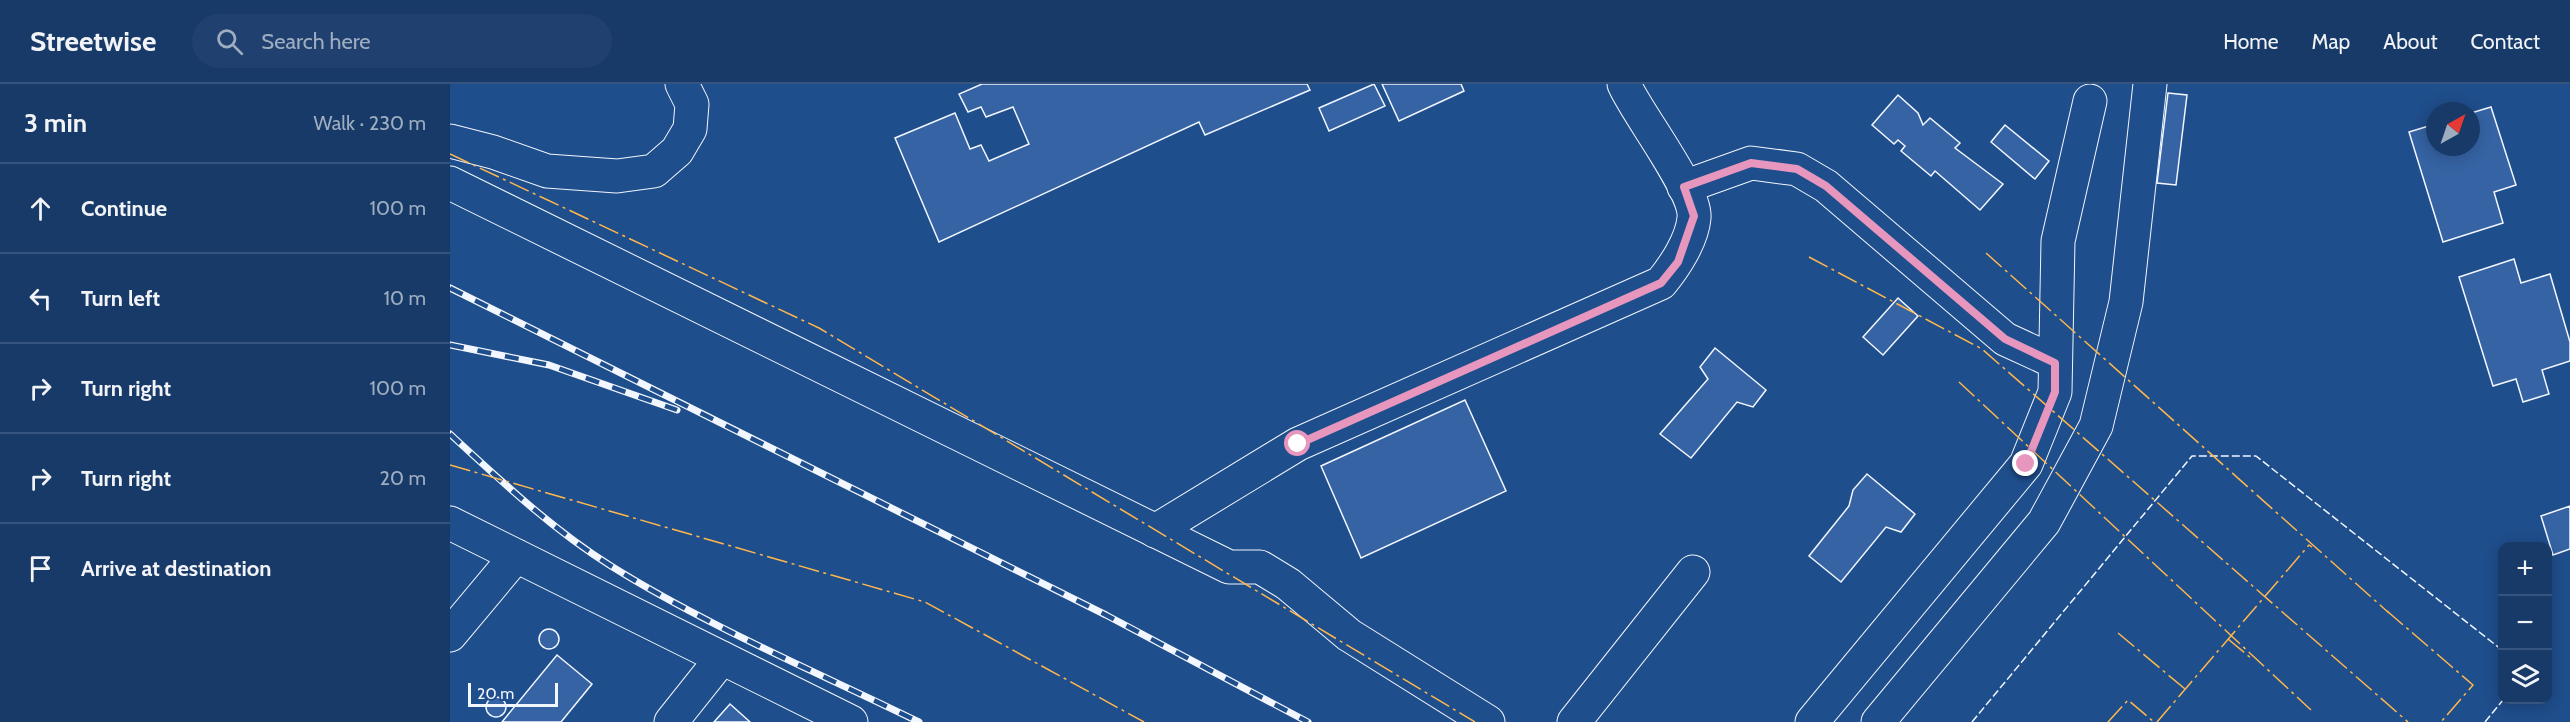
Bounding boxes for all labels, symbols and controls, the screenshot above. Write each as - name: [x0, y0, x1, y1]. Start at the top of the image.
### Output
- search box: [192, 14, 612, 68]
- text: Streetwise: [30, 24, 156, 58]
- icon: search: [213, 25, 246, 58]
- text: Search here: [261, 28, 371, 55]
- text: Home: [2223, 29, 2279, 54]
- text: Map: [2312, 29, 2350, 54]
- text: About: [2383, 29, 2437, 54]
- text: Contact: [2470, 29, 2540, 54]
- north arrow: [2426, 102, 2480, 156]
- text: 3 min: [24, 107, 87, 139]
- text: Walk · 230 m: [314, 111, 426, 135]
- icon: ahead: [24, 192, 57, 225]
- text: Continue: [81, 195, 167, 222]
- text: 100 m: [370, 196, 426, 220]
- icon: left: [24, 282, 57, 315]
- text: Turn left: [81, 285, 160, 312]
- text: 10 m: [383, 286, 426, 310]
- icon: right: [24, 372, 57, 405]
- text: Turn right: [81, 375, 171, 402]
- text: 100 m: [370, 376, 426, 400]
- route start: [1284, 430, 1310, 456]
- route end: [2012, 450, 2038, 476]
- icon: right: [24, 462, 57, 495]
- text: Turn right: [81, 465, 171, 492]
- text: 20 m: [380, 466, 426, 490]
- map controls: [2498, 542, 2552, 704]
- button: +: [2498, 542, 2552, 596]
- icon: arrive: [24, 552, 57, 585]
- text: Arrive at destination: [81, 555, 271, 582]
- button: −: [2498, 596, 2552, 650]
- button: layers: [2498, 650, 2552, 704]
- scale bar: [468, 680, 558, 708]
- text: 20 m: [477, 684, 514, 703]

